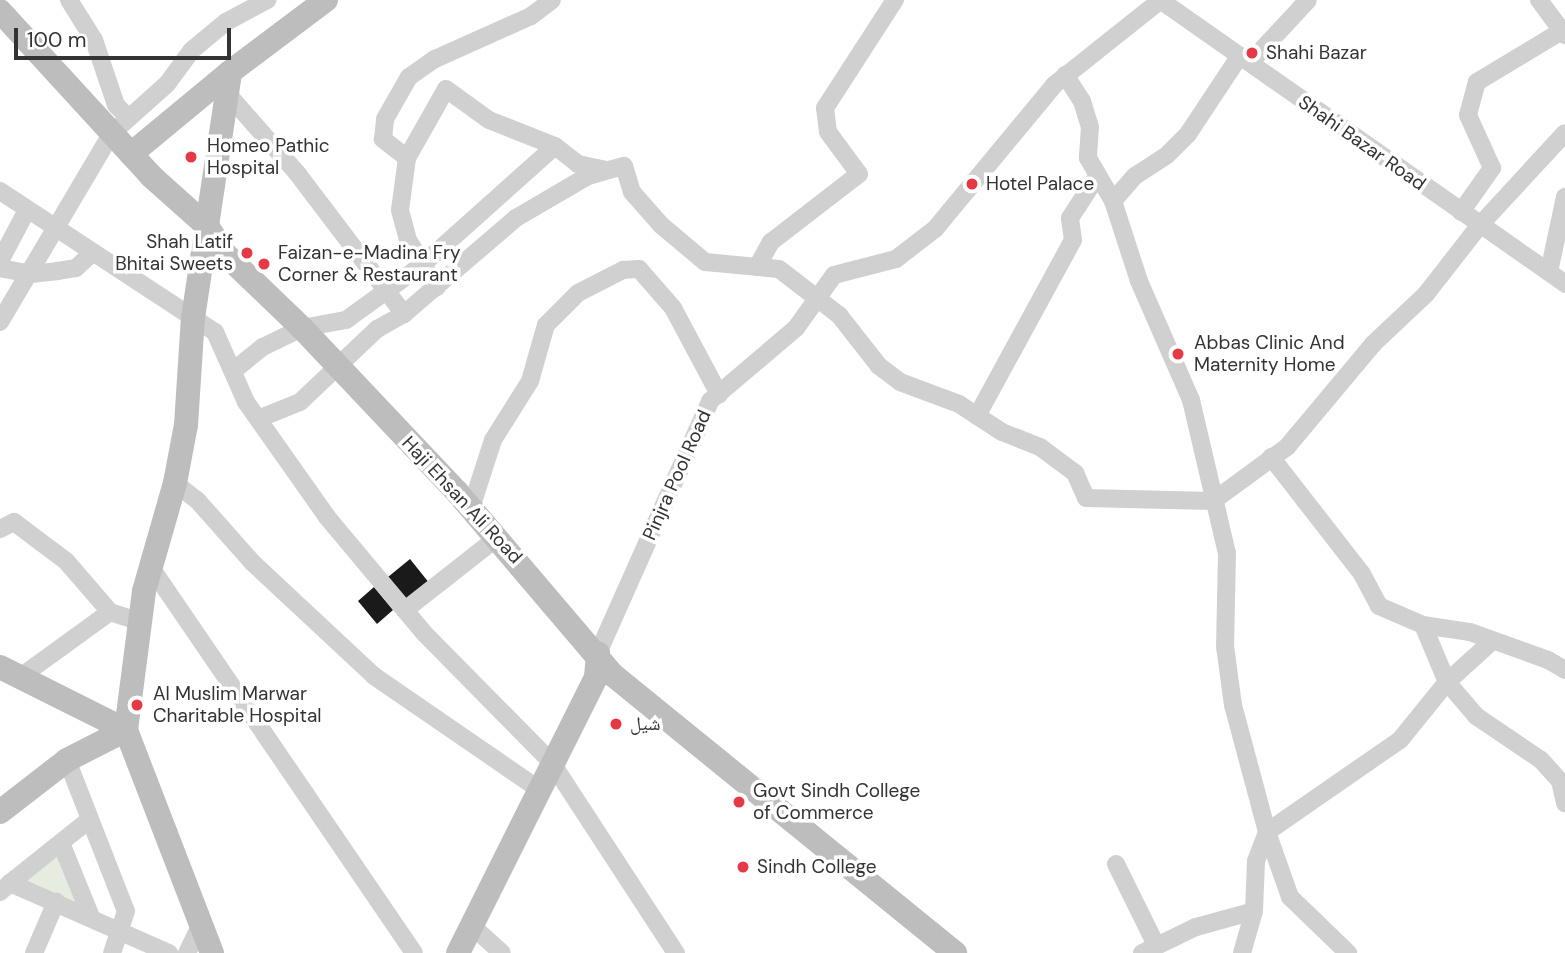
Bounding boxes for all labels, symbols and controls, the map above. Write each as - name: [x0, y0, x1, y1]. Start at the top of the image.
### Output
- scale bar: [18, 14, 234, 58]
- text: 100 m: [27, 26, 87, 54]
- place label: Shahi Bazar: [1266, 42, 1367, 64]
- marker: Shahi Bazar: [1244, 45, 1260, 61]
- street label: Shahi Bazar Road: [1294, 91, 1430, 195]
- place label: Homeo Pathic Hospital: [207, 135, 330, 179]
- marker: Homeo Pathic Hospital: [181, 147, 201, 167]
- place label: Hotel Palace: [986, 173, 1094, 195]
- marker: Hotel Palace: [964, 176, 980, 192]
- place label: Shah Latif Bhitai Sweets: [115, 231, 233, 275]
- place label: Faizan-e-Madina Fry Corner & Restaurant: [278, 242, 461, 286]
- marker: Shah Latif Bhitai Sweets: [239, 245, 255, 261]
- marker: Faizan-e-Madina Fry Corner & Restaurant: [256, 256, 272, 272]
- place label: Abbas Clinic And Maternity Home: [1194, 332, 1345, 376]
- marker: Abbas Clinic And Maternity Home: [1168, 344, 1188, 364]
- street label: Pinjra Pool Road: [638, 406, 716, 544]
- street label: Haji Ehsan Ali Road: [397, 432, 527, 568]
- place label: Al Muslim Marwar Charitable Hospital: [153, 683, 321, 727]
- marker: Al Muslim Marwar Charitable Hospital: [127, 695, 147, 715]
- place label: شیل: [630, 713, 661, 735]
- marker: شیل: [608, 716, 624, 732]
- place label: Govt Sindh College of Commerce: [753, 780, 920, 824]
- marker: Govt Sindh College of Commerce: [731, 794, 747, 810]
- place label: Sindh College: [757, 856, 876, 878]
- marker: Sindh College: [735, 859, 751, 875]

